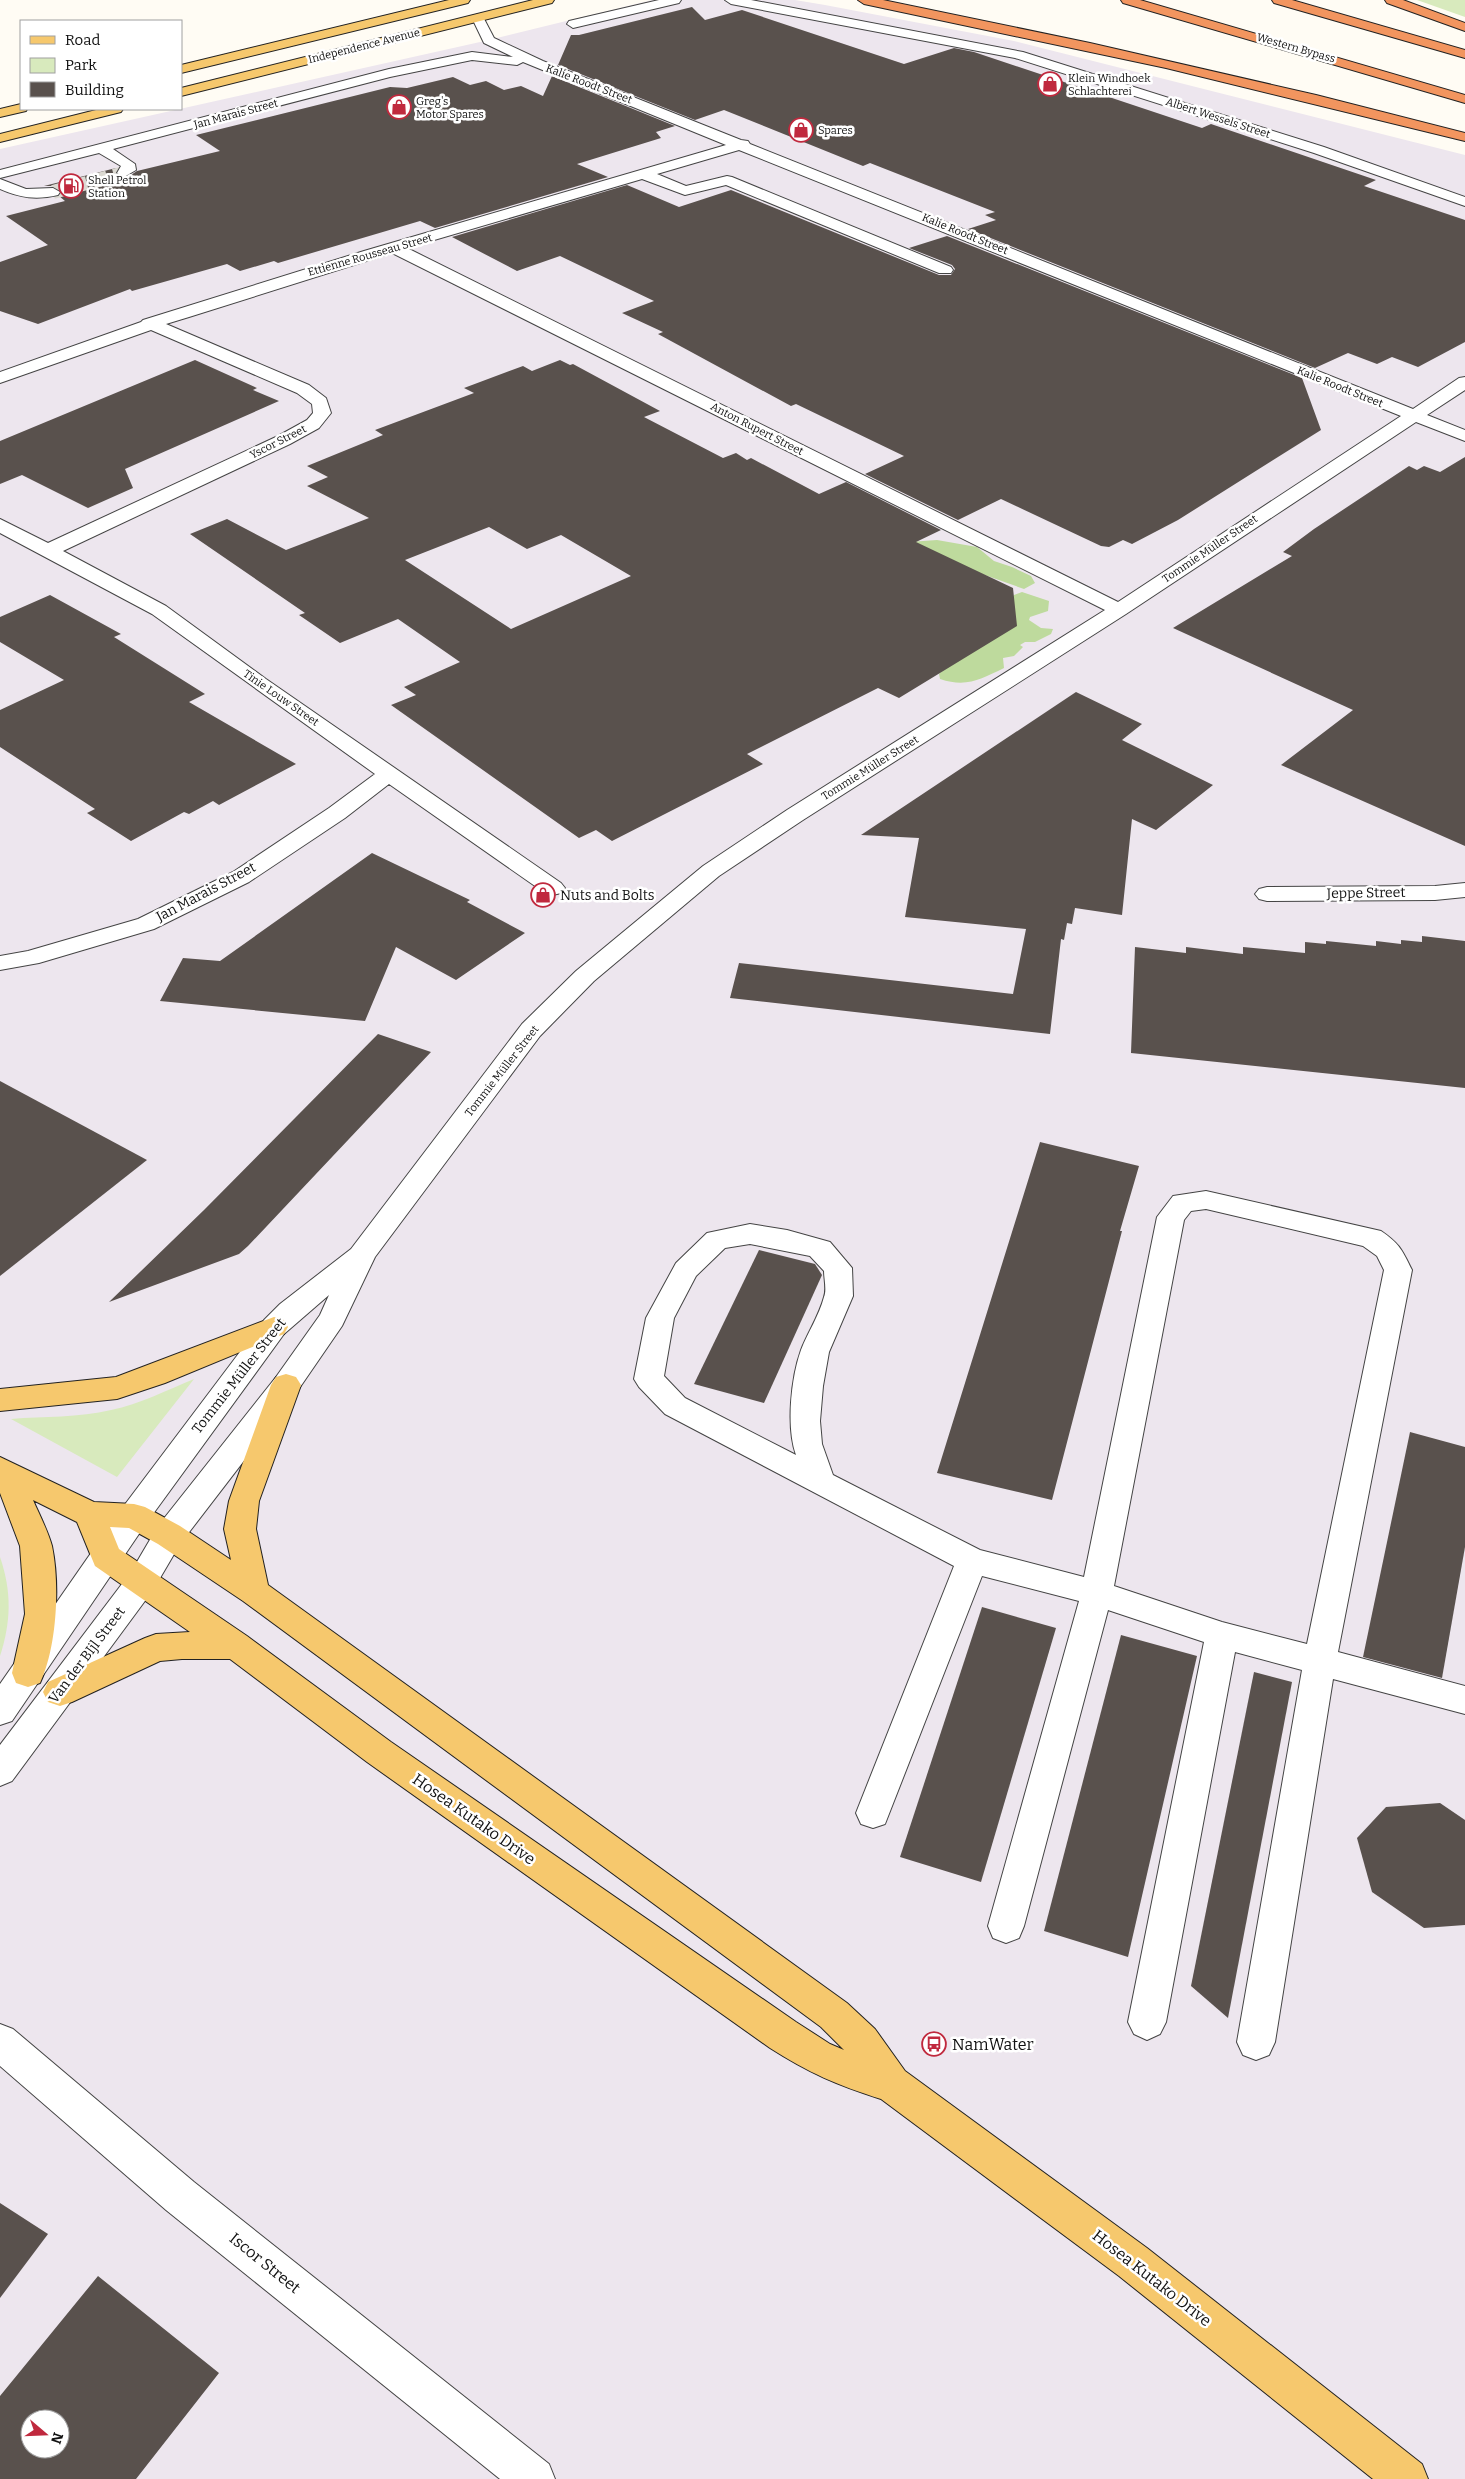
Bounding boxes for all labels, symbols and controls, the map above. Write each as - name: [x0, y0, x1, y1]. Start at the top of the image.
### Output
- legend: [20, 20, 182, 110]
- street label: Independence Avenue: [307, 26, 421, 66]
- text: Road: [65, 31, 100, 49]
- street label: Western Bypass: [1255, 31, 1337, 65]
- text: Park: [65, 56, 97, 74]
- street label: Kalie Roodt Street: [544, 62, 634, 106]
- shop icon: Klein Windhoek Schlachterei: [1037, 71, 1063, 97]
- place label: Klein Windhoek Schlachterei: [1068, 72, 1151, 98]
- text: Building: [65, 81, 124, 99]
- shop icon: Greg's Motor Spares: [386, 94, 412, 120]
- place label: Greg's Motor Spares: [416, 95, 484, 121]
- street label: Albert Wessels Street: [1164, 95, 1272, 141]
- street label: Jan Marais Street: [192, 97, 279, 132]
- shop icon: Spares: [788, 117, 814, 143]
- place label: Spares: [818, 124, 853, 137]
- fuel station icon: Shell Petrol Station: [58, 173, 84, 199]
- place label: Shell Petrol Station: [88, 174, 146, 200]
- street label: Kalie Roodt Street: [920, 211, 1010, 257]
- street label: Ettienne Rousseau Street: [306, 231, 434, 279]
- street label: Kalie Roodt Street: [1295, 364, 1385, 410]
- street label: Anton Rupert Street: [708, 400, 806, 458]
- street label: Yscor Street: [248, 422, 308, 462]
- street label: Tommie Müller Street: [1160, 512, 1260, 586]
- street label: Tinie Louw Street: [241, 667, 321, 729]
- street label: Tommie Müller Street: [819, 733, 921, 803]
- street label: Jan Marais Street: [152, 859, 259, 926]
- shop icon: Nuts and Bolts: [530, 882, 556, 908]
- street label: Jeppe Street: [1325, 884, 1406, 902]
- place label: Nuts and Bolts: [560, 887, 654, 904]
- street label: Tommie Müller Street: [462, 1023, 542, 1119]
- street label: Tommie Müller Street: [189, 1315, 289, 1437]
- street label: Van der BIjl Street: [45, 1603, 129, 1707]
- street label: Hosea Kutako Drive: [409, 1769, 539, 1869]
- bus stop icon: NamWater: [921, 2031, 947, 2057]
- place label: NamWater: [952, 2035, 1034, 2054]
- street label: Hosea Kutako Drive: [1089, 2226, 1215, 2330]
- street label: Iscor Street: [226, 2229, 304, 2297]
- north arrow: [20, 2409, 70, 2459]
- text: N: [47, 2430, 67, 2446]

